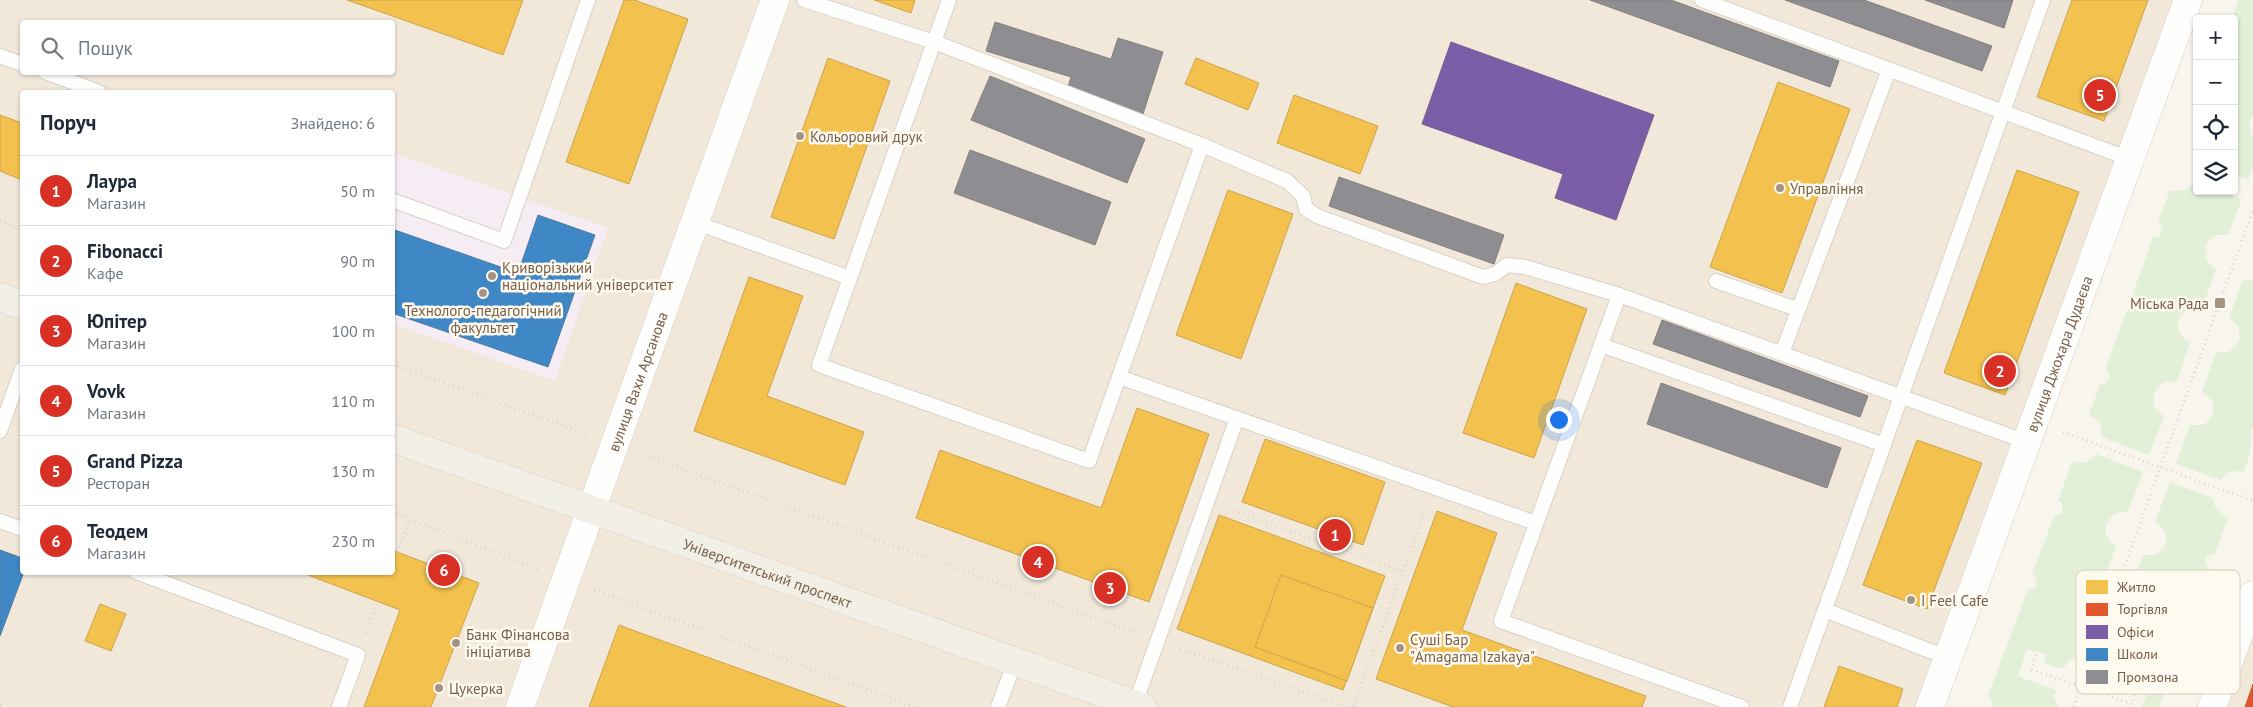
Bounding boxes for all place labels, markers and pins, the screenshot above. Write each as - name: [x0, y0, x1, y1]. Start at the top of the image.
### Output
- pin: 5: [2084, 76, 2116, 114]
- place label: Кольоровий друк: [810, 127, 924, 146]
- marker: Кольоровий друк: [794, 130, 806, 142]
- place label: Управління: [1790, 179, 1863, 198]
- marker: Управління: [1774, 182, 1786, 194]
- place label: Криворізький національний університет: [502, 258, 673, 294]
- marker: Криворізький національний університет: [486, 270, 498, 282]
- marker: Технолого-педагогічний факультет: [477, 287, 489, 299]
- place label: Міська Рада: [2130, 294, 2209, 313]
- marker: Міська Рада: [2213, 296, 2227, 310]
- place label: Технолого-педагогічний факультет: [404, 301, 562, 337]
- pin: 2: [1984, 352, 2016, 390]
- pin: 1: [1319, 516, 1351, 554]
- pin: 4: [1022, 543, 1054, 581]
- pin: 6: [428, 551, 460, 589]
- pin: 3: [1094, 569, 1126, 607]
- place label: I Feel Cafe: [1921, 591, 1989, 610]
- marker: I Feel Cafe: [1905, 594, 1917, 606]
- place label: Банк Фінансова ініціатива: [466, 625, 570, 661]
- place label: Суші Бар "Amagama Izakaya": [1410, 630, 1535, 666]
- marker: Банк Фінансова ініціатива: [450, 637, 462, 649]
- marker: Суші Бар "Amagama Izakaya": [1394, 642, 1406, 654]
- place label: Цукерка: [449, 679, 503, 698]
- marker: Цукерка: [433, 682, 445, 694]

